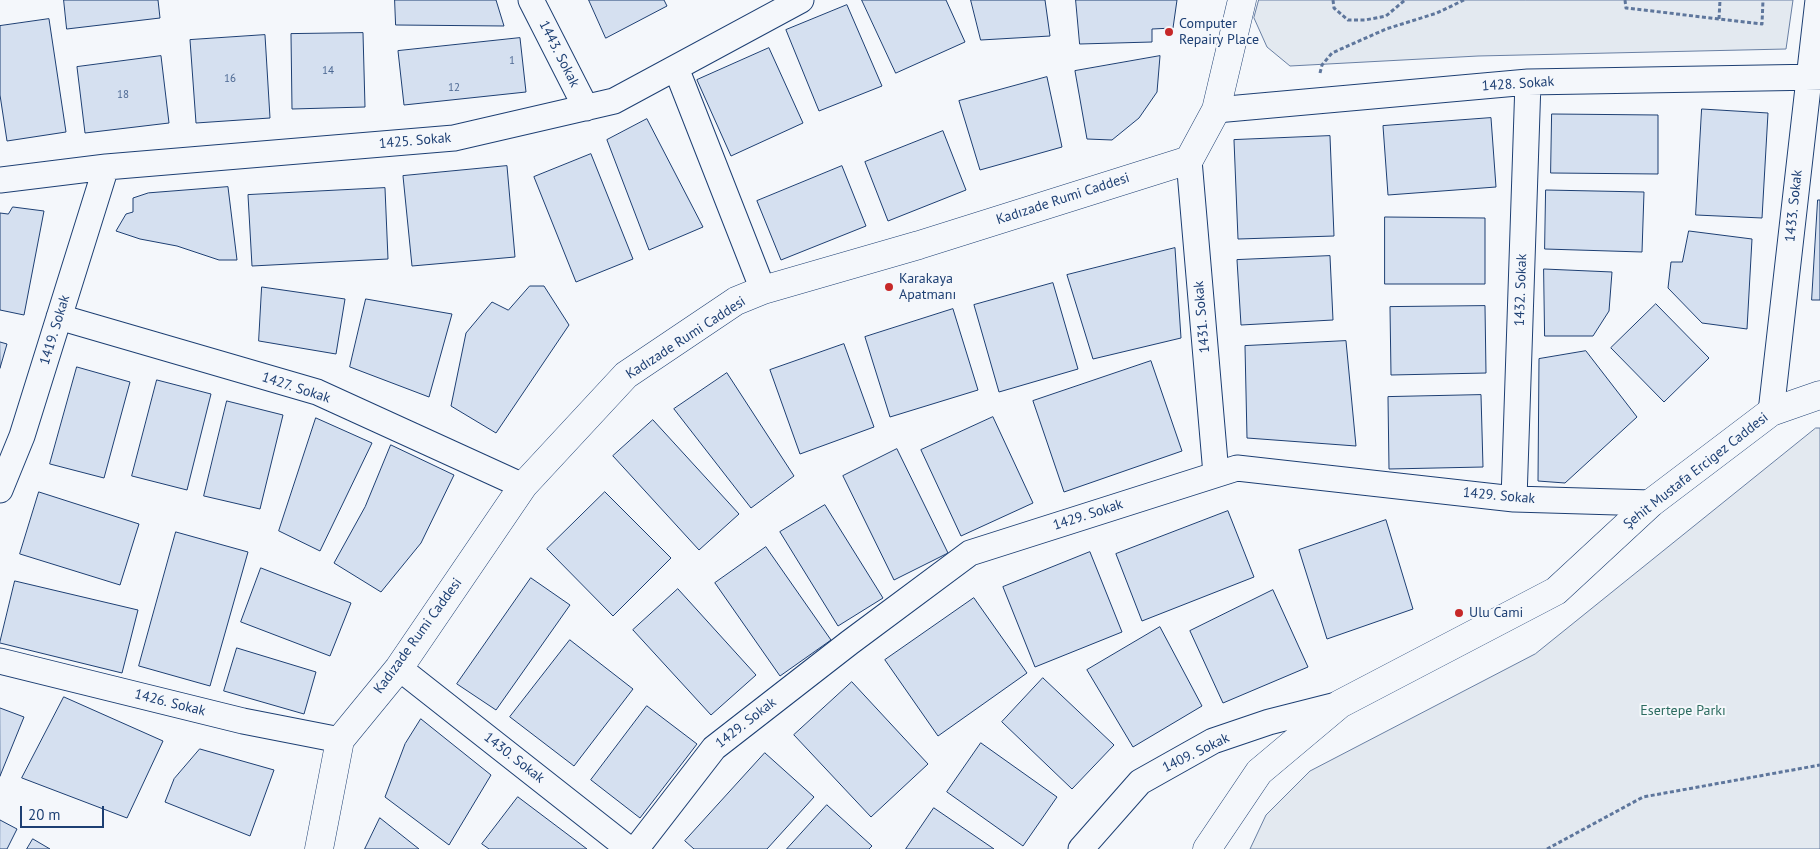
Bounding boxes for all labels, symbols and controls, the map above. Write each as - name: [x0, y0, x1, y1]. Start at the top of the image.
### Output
- place label: Computer Repairy Place: [1179, 16, 1259, 48]
- street label: 1443. Sokak: [535, 18, 583, 90]
- marker: Computer Repairy Place: [1163, 26, 1175, 38]
- house number: 1: [509, 54, 515, 68]
- house number: 14: [322, 64, 334, 78]
- house number: 16: [224, 72, 236, 86]
- street label: 1428. Sokak: [1481, 73, 1555, 95]
- house number: 12: [448, 81, 460, 95]
- house number: 18: [117, 88, 129, 102]
- street label: 1425. Sokak: [378, 129, 452, 153]
- street label: 1433. Sokak: [1782, 169, 1806, 243]
- street label: Kadızade Rumi Caddesi: [994, 170, 1132, 228]
- street label: 1432. Sokak: [1511, 253, 1531, 327]
- place label: Karakaya Apatmanı: [899, 271, 956, 304]
- street label: 1431. Sokak: [1190, 280, 1214, 354]
- marker: Karakaya Apatmanı: [883, 281, 895, 293]
- street label: 1419. Sokak: [36, 293, 74, 367]
- street label: Kadızade Rumi Caddesi: [623, 293, 749, 383]
- street label: 1427. Sokak: [260, 369, 332, 407]
- street label: Şehit Mustafa Ercigez Caddesi: [1620, 409, 1772, 533]
- street label: 1429. Sokak: [1462, 484, 1536, 508]
- street label: 1429. Sokak: [1051, 496, 1125, 534]
- street label: Kadızade Rumi Caddesi: [370, 575, 466, 697]
- place label: Ulu Cami: [1469, 605, 1523, 621]
- marker: Ulu Cami: [1453, 607, 1465, 619]
- street label: 1426. Sokak: [133, 686, 207, 720]
- street label: 1429. Sokak: [712, 694, 780, 752]
- park label: Esertepe Parkı: [1640, 703, 1726, 719]
- street label: 1430. Sokak: [480, 729, 548, 787]
- street label: 1409. Sokak: [1160, 730, 1232, 776]
- scale bar: [22, 796, 106, 828]
- text: 20 m: [28, 805, 61, 824]

